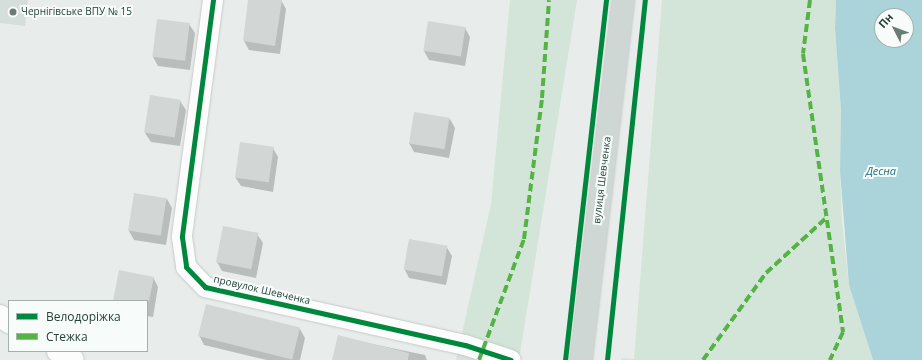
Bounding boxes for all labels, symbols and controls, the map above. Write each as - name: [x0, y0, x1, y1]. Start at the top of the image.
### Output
- place label: Чернігівське ВПУ № 15: [21, 6, 132, 18]
- marker: Чернігівське ВПУ № 15: [8, 7, 18, 17]
- north arrow: [874, 8, 914, 48]
- text: Пн: [875, 10, 896, 31]
- street label: вулиця Шевченка: [591, 136, 613, 224]
- water label: Десна: [866, 164, 896, 178]
- street label: провулок Шевченка: [212, 273, 312, 307]
- legend: [8, 300, 148, 352]
- text: Велодоріжка: [46, 308, 121, 325]
- text: Стежка: [46, 328, 88, 345]

